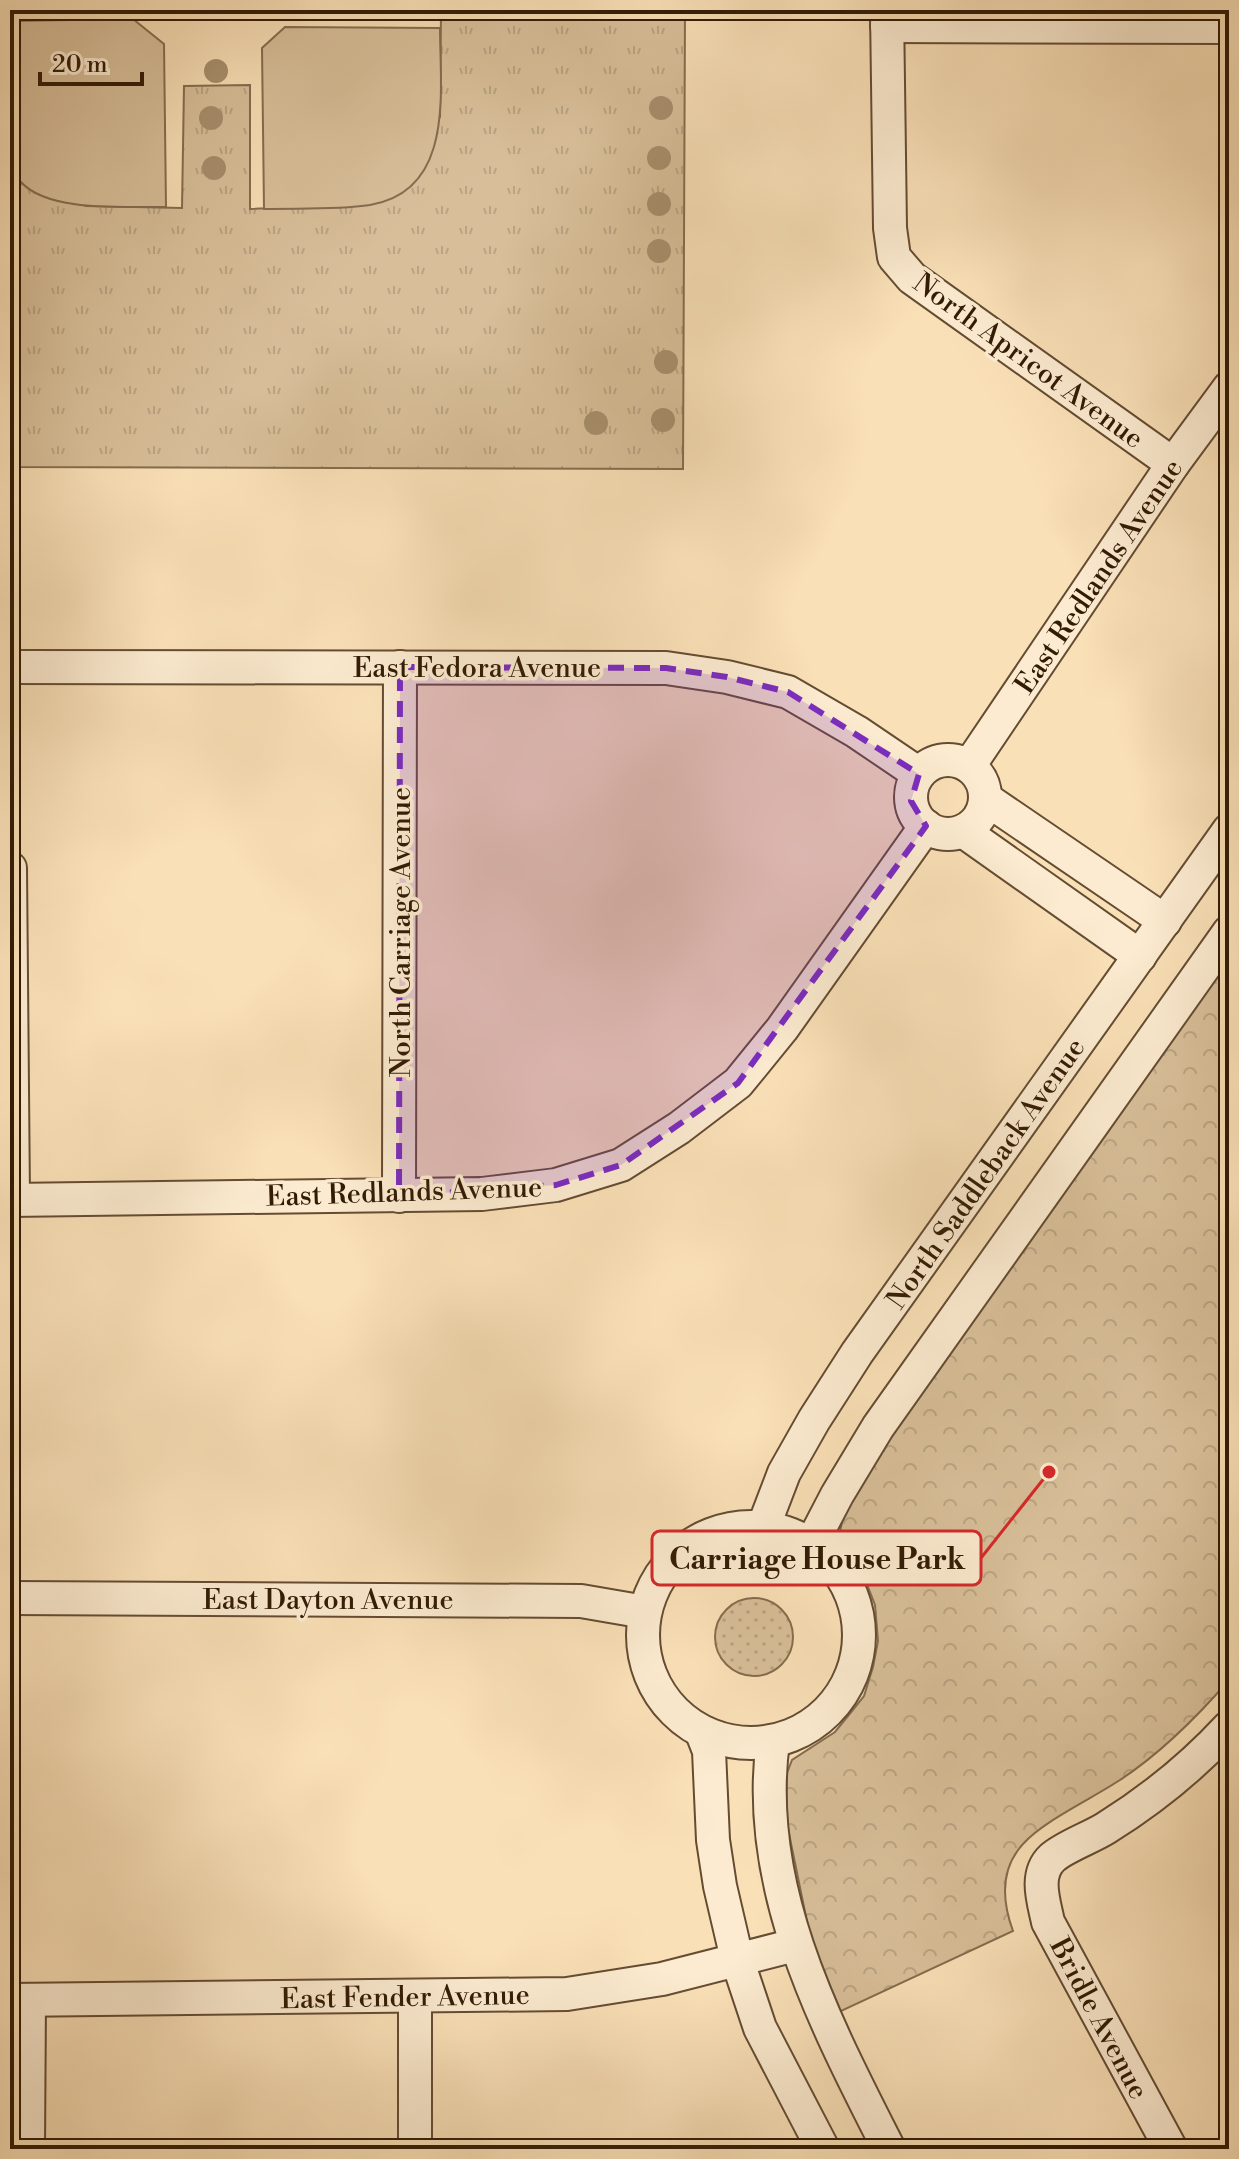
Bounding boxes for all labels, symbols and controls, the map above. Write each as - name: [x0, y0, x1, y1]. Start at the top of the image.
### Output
- scale bar: [40, 36, 142, 86]
- text: 20 m: [52, 50, 108, 80]
- street label: North Apricot Avenue: [906, 266, 1150, 457]
- street label: East Redlands Avenue: [1008, 453, 1191, 701]
- street label: East Fedora Avenue: [353, 651, 601, 686]
- street label: North Carriage Avenue: [384, 787, 419, 1077]
- street label: North Saddleback Avenue: [879, 1031, 1093, 1316]
- street label: East Redlands Avenue: [265, 1170, 543, 1215]
- callout: Carriage House Park: [652, 1531, 981, 1585]
- text: Carriage House Park: [669, 1541, 966, 1579]
- street label: East Dayton Avenue: [202, 1583, 454, 1618]
- street label: Bridle Avenue: [1041, 1931, 1156, 2105]
- street label: East Fender Avenue: [280, 1978, 530, 2017]

